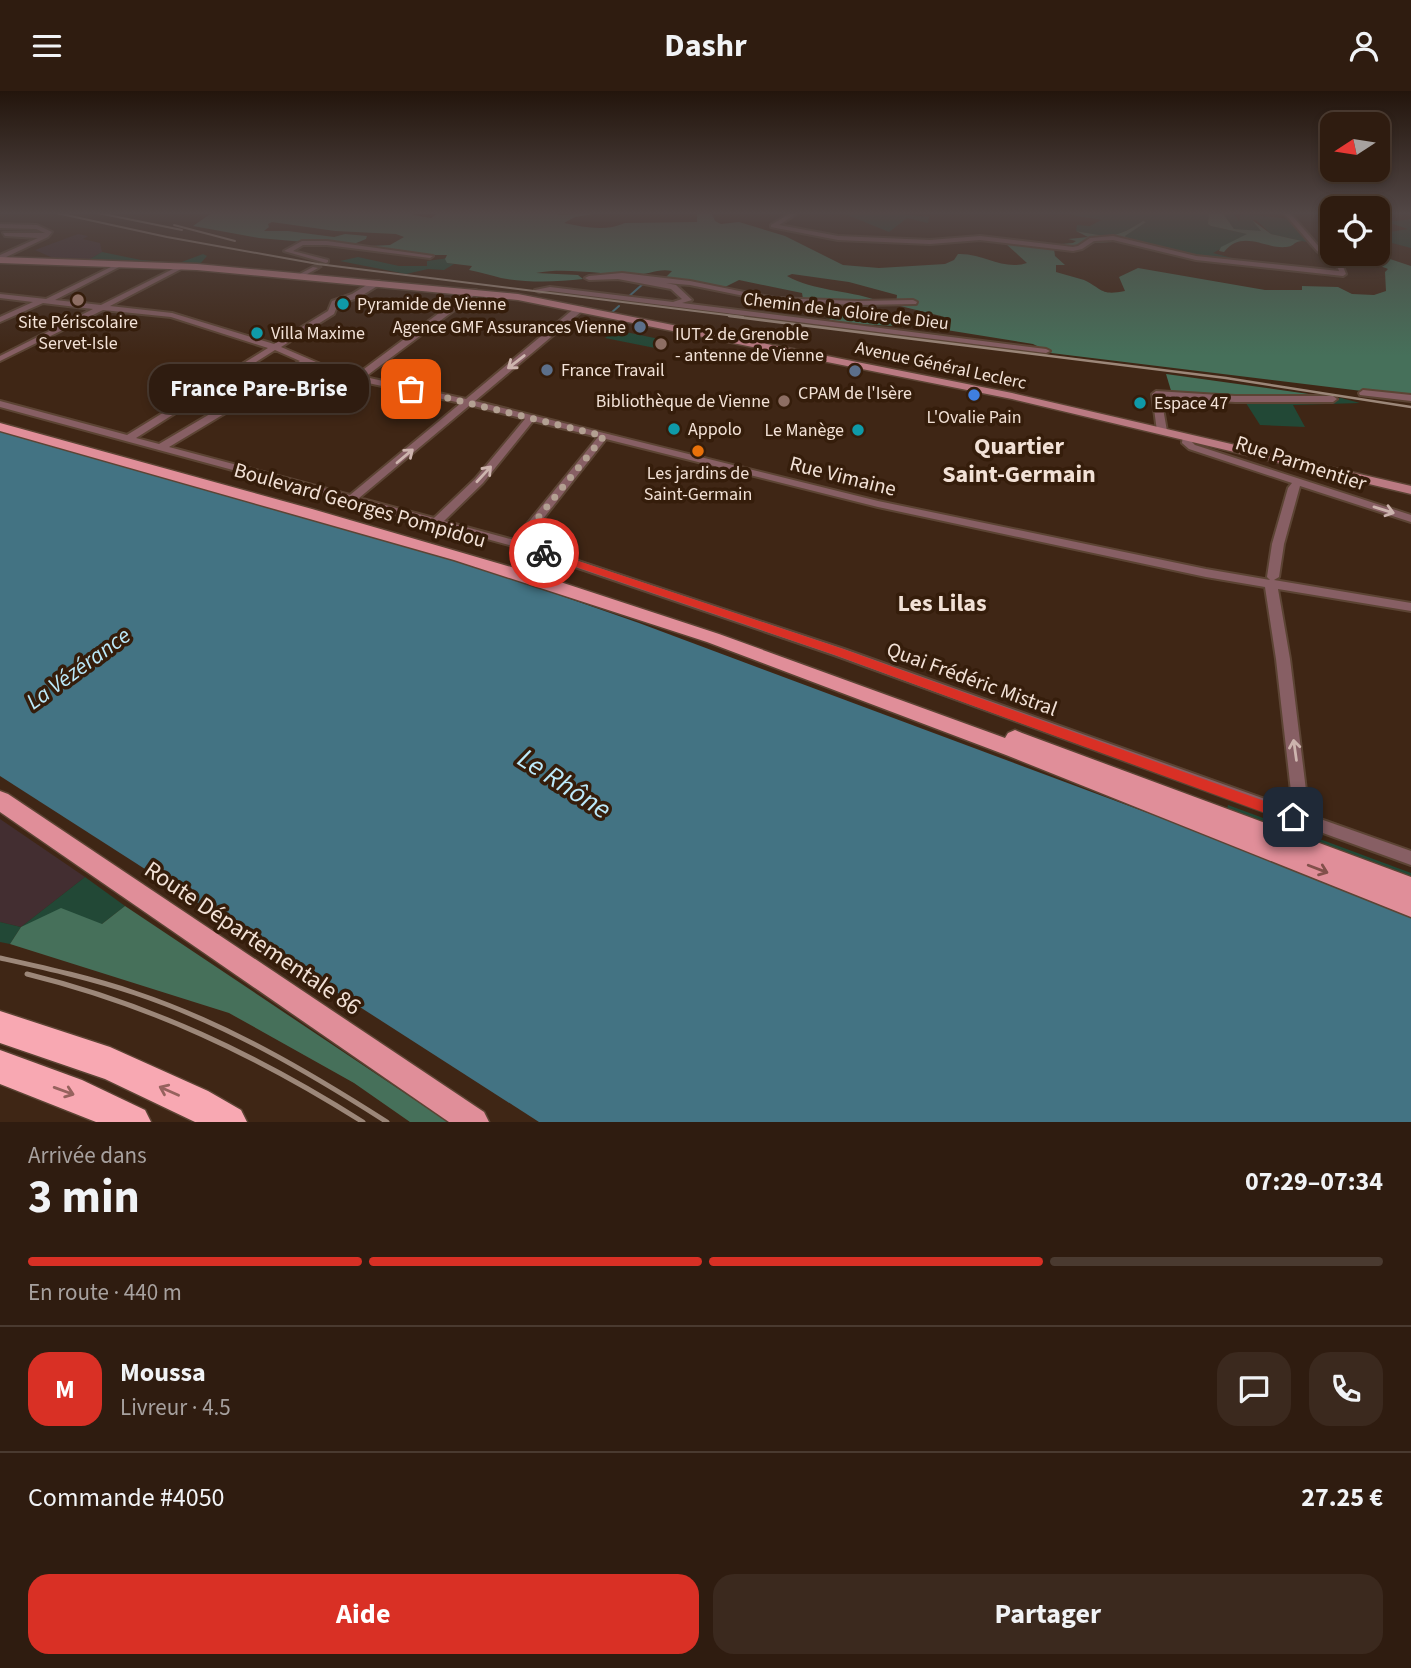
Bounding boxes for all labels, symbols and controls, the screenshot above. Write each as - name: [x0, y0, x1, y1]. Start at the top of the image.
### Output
- text: Dashr: [664, 23, 747, 69]
- icon: menu: [28, 27, 66, 65]
- icon: person: [1345, 27, 1383, 65]
- north arrow: [1320, 112, 1390, 182]
- map controls: [1320, 112, 1390, 266]
- button: locate: [1320, 196, 1390, 266]
- street label: Chemin de la Gloire de Dieu: [742, 286, 950, 337]
- marker: Site Périscolaire Servet-Isle: [70, 292, 86, 308]
- place label: Pyramide de Vienne: [357, 292, 506, 317]
- marker: Pyramide de Vienne: [335, 296, 351, 312]
- place label: Site Périscolaire Servet-Isle: [18, 310, 138, 356]
- place label: Agence GMF Assurances Vienne: [393, 315, 626, 340]
- marker: Agence GMF Assurances Vienne: [632, 319, 648, 335]
- place label: Villa Maxime: [271, 321, 365, 346]
- place label: IUT 2 de Grenoble - antenne de Vienne: [675, 322, 824, 368]
- marker: Villa Maxime: [249, 325, 265, 341]
- street label: Avenue Général Leclerc: [853, 335, 1029, 396]
- marker: IUT 2 de Grenoble - antenne de Vienne: [653, 336, 669, 352]
- one-way arrow: [507, 355, 525, 370]
- place label: France Travail: [561, 358, 664, 383]
- pin: [381, 359, 441, 419]
- marker: France Travail: [539, 362, 555, 378]
- marker: CPAM de l'Isère: [847, 363, 863, 379]
- callout: France Pare-Brise: [148, 365, 369, 413]
- icon: bag: [392, 370, 430, 408]
- text: France Pare-Brise: [170, 372, 348, 405]
- place label: CPAM de l'Isère: [798, 381, 912, 406]
- marker: L'Ovalie Pain: [966, 387, 982, 403]
- place label: Bibliothèque de Vienne: [596, 389, 770, 414]
- place label: Espace 47: [1154, 391, 1228, 416]
- marker: Bibliothèque de Vienne: [776, 393, 792, 409]
- marker: Espace 47: [1132, 395, 1148, 411]
- place label: L'Ovalie Pain: [926, 405, 1022, 430]
- place label: Appolo: [688, 417, 742, 442]
- place label: Le Manège: [764, 418, 844, 443]
- marker: Appolo: [666, 421, 682, 437]
- marker: Le Manège: [850, 422, 866, 438]
- street label: Rue Parmentier: [1232, 428, 1371, 499]
- district label: Quartier Saint-Germain: [942, 429, 1096, 492]
- marker: Les jardins de Saint-Germain: [690, 443, 706, 459]
- one-way arrow: [395, 448, 413, 463]
- street label: Rue Vimaine: [786, 448, 900, 504]
- street label: Boulevard Georges Pompidou: [230, 455, 490, 555]
- place label: Les jardins de Saint-Germain: [644, 461, 752, 507]
- one-way arrow: [476, 466, 493, 483]
- one-way arrow: [1372, 505, 1394, 518]
- courier: [509, 518, 579, 588]
- icon: bike: [525, 534, 563, 572]
- district label: Les Lilas: [897, 586, 987, 621]
- water label: La Vézérance: [19, 619, 137, 718]
- street label: Quai Frédéric Mistral: [882, 634, 1062, 724]
- water label: Le Rhône: [510, 739, 619, 829]
- one-way arrow: [1288, 740, 1301, 762]
- pin: [1263, 787, 1323, 847]
- icon: home: [1274, 798, 1312, 836]
- street label: Route Départementale 86: [137, 853, 368, 1024]
- one-way arrow: [1306, 864, 1328, 877]
- one-way arrow: [158, 1083, 179, 1096]
- one-way arrow: [52, 1086, 74, 1098]
- text: Arrivée dans: [28, 1139, 147, 1172]
- text: 07:29–07:34: [1245, 1163, 1383, 1200]
- text: 3 min: [28, 1165, 140, 1230]
- text: En route · 440 m: [28, 1276, 182, 1309]
- button: chat: [1217, 1352, 1291, 1426]
- button: phone: [1309, 1352, 1383, 1426]
- text: Moussa: [120, 1354, 206, 1391]
- text: M: [55, 1371, 75, 1408]
- text: Livreur · 4.5: [120, 1391, 231, 1424]
- text: Commande #4050: [28, 1479, 225, 1516]
- text: 27.25 €: [1301, 1479, 1383, 1516]
- button: Aide: [28, 1574, 699, 1654]
- button: Partager: [713, 1574, 1383, 1654]

